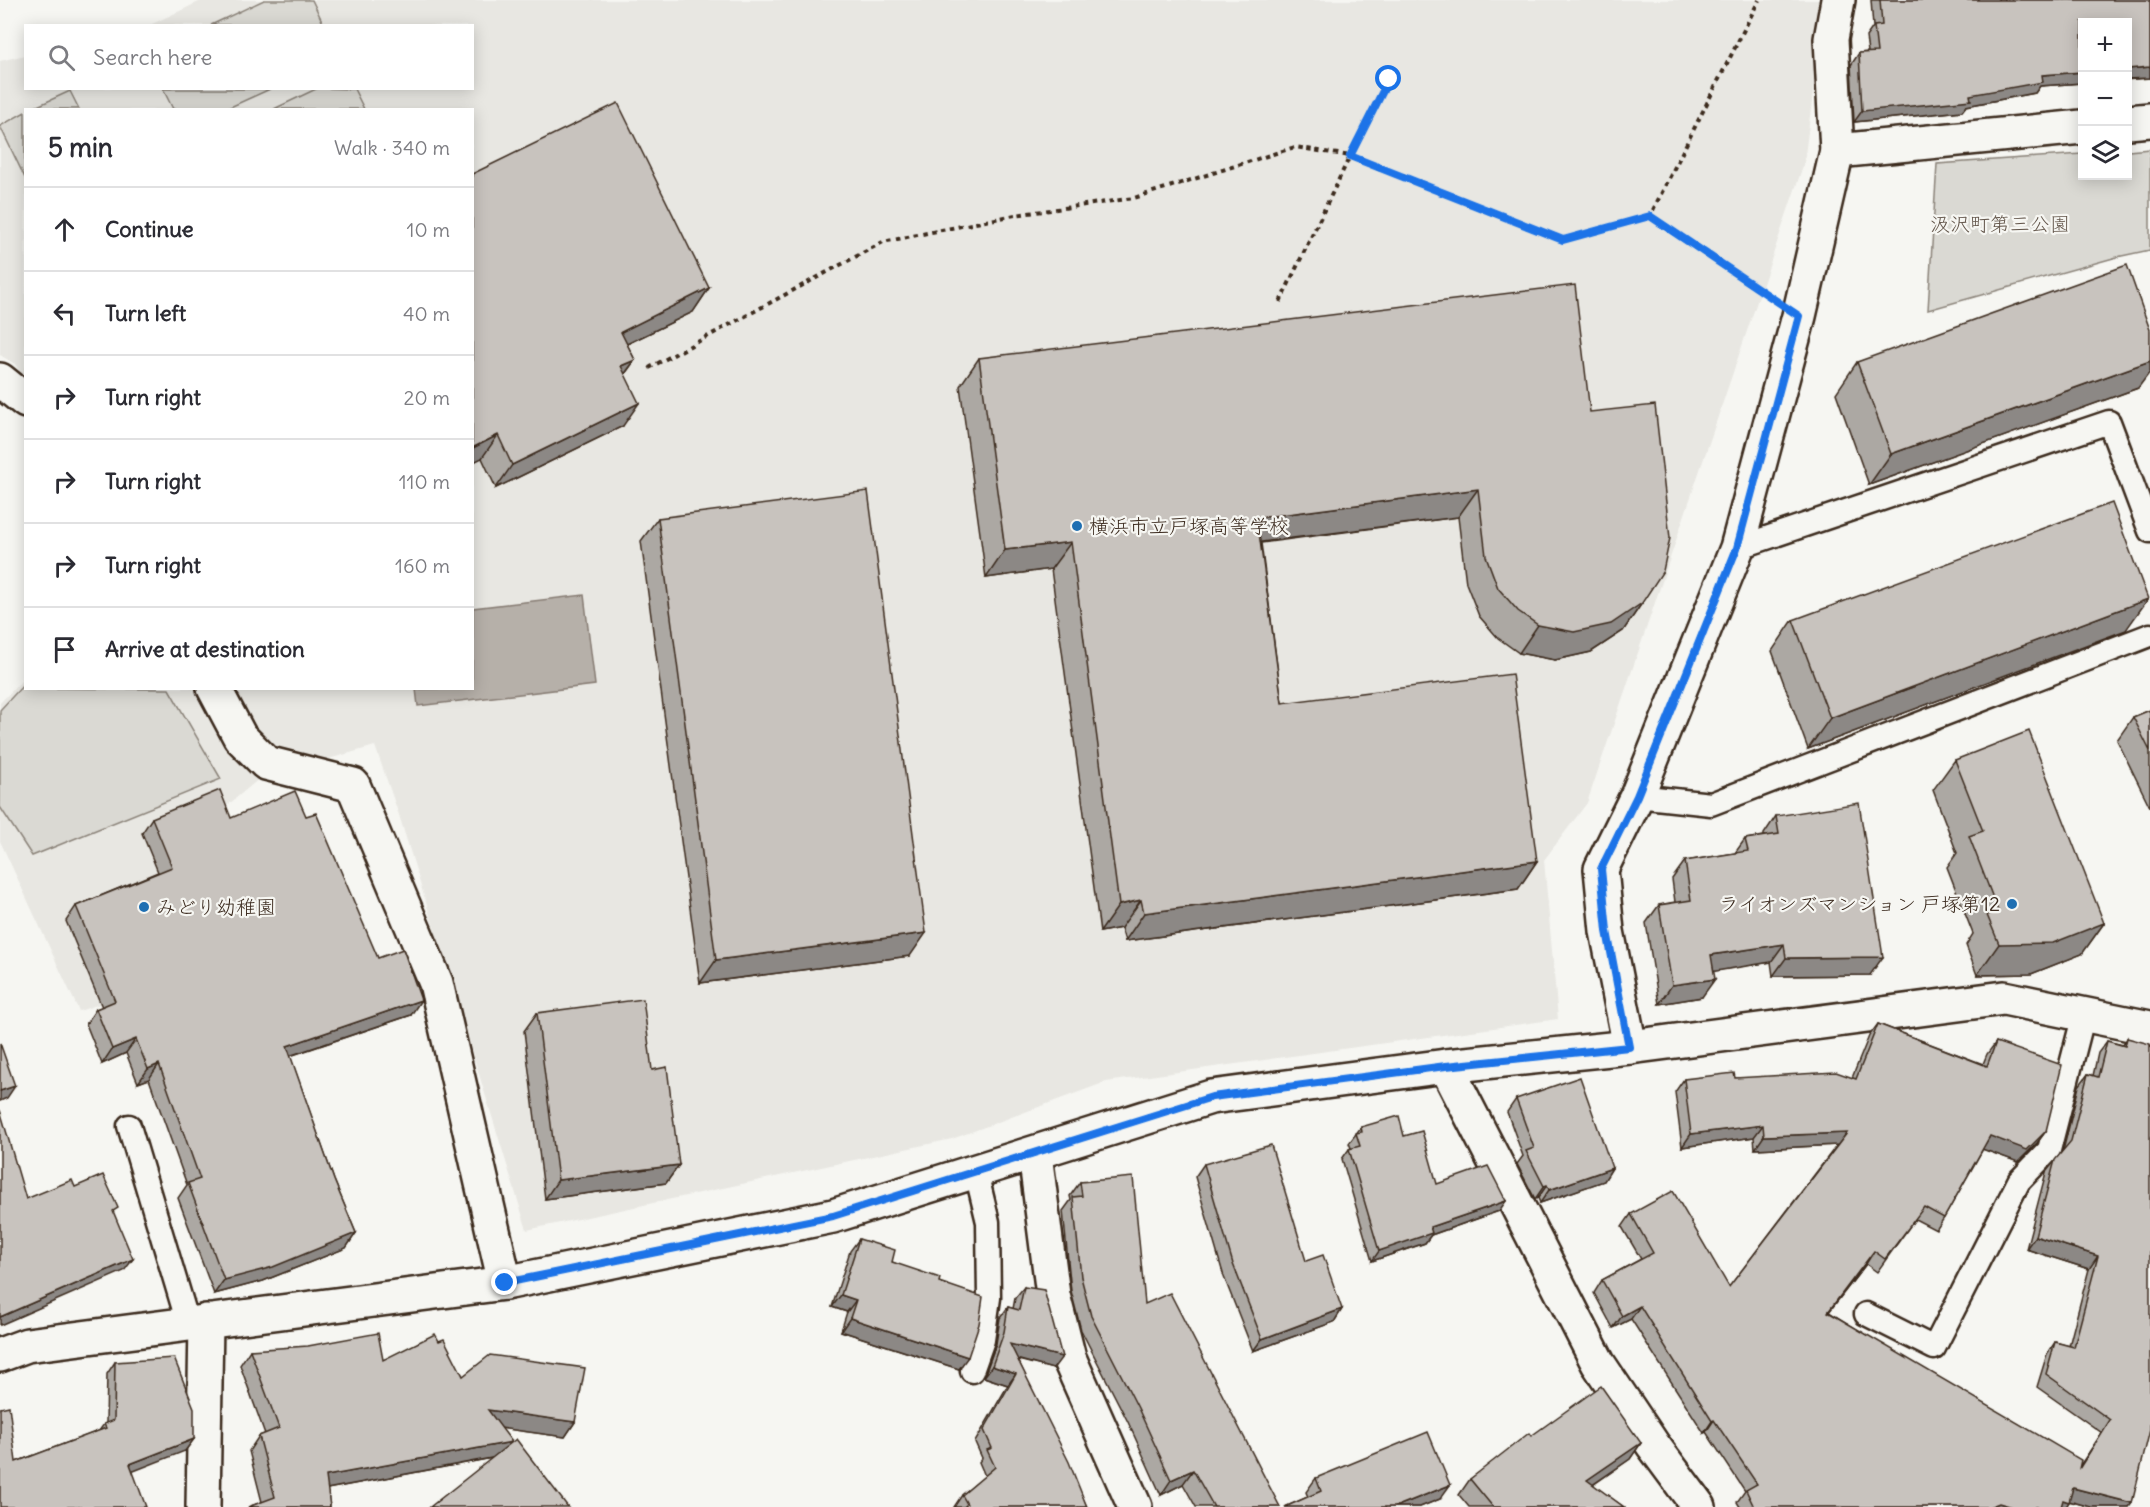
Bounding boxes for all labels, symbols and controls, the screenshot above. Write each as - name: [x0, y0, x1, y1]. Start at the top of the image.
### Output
- map controls: [2078, 18, 2132, 180]
- button: +: [2078, 18, 2132, 72]
- search box: [24, 24, 474, 90]
- icon: search: [45, 41, 78, 74]
- text: Search here: [93, 43, 212, 71]
- route start: [1375, 65, 1401, 91]
- button: −: [2078, 72, 2132, 126]
- button: layers: [2078, 126, 2132, 180]
- text: 5 min: [48, 131, 113, 164]
- text: Walk · 340 m: [334, 135, 450, 160]
- park label: 汲沢町第三公園: [1930, 211, 2070, 236]
- icon: ahead: [48, 213, 81, 246]
- text: Continue: [105, 215, 194, 243]
- text: 10 m: [407, 217, 450, 242]
- icon: left: [48, 297, 81, 330]
- text: Turn left: [105, 299, 186, 327]
- text: 40 m: [403, 301, 450, 326]
- icon: right: [48, 381, 81, 414]
- text: Turn right: [105, 383, 201, 411]
- text: 20 m: [404, 385, 450, 410]
- icon: right: [48, 465, 81, 498]
- text: Turn right: [105, 467, 201, 495]
- text: 110 m: [399, 469, 450, 494]
- place label: 横浜市立戸塚高等学校: [1089, 513, 1289, 538]
- marker: 横浜市立戸塚高等学校: [1070, 519, 1084, 533]
- icon: right: [48, 549, 81, 582]
- text: Turn right: [105, 551, 201, 579]
- text: 160 m: [395, 553, 450, 578]
- icon: arrive: [48, 633, 81, 666]
- text: Arrive at destination: [105, 635, 305, 663]
- place label: ライオンズマンション 戸塚第12: [1719, 891, 2000, 916]
- place label: みどり幼稚園: [156, 894, 276, 919]
- marker: ライオンズマンション 戸塚第12: [2005, 897, 2019, 911]
- marker: みどり幼稚園: [137, 900, 151, 914]
- route end: [491, 1269, 517, 1295]

